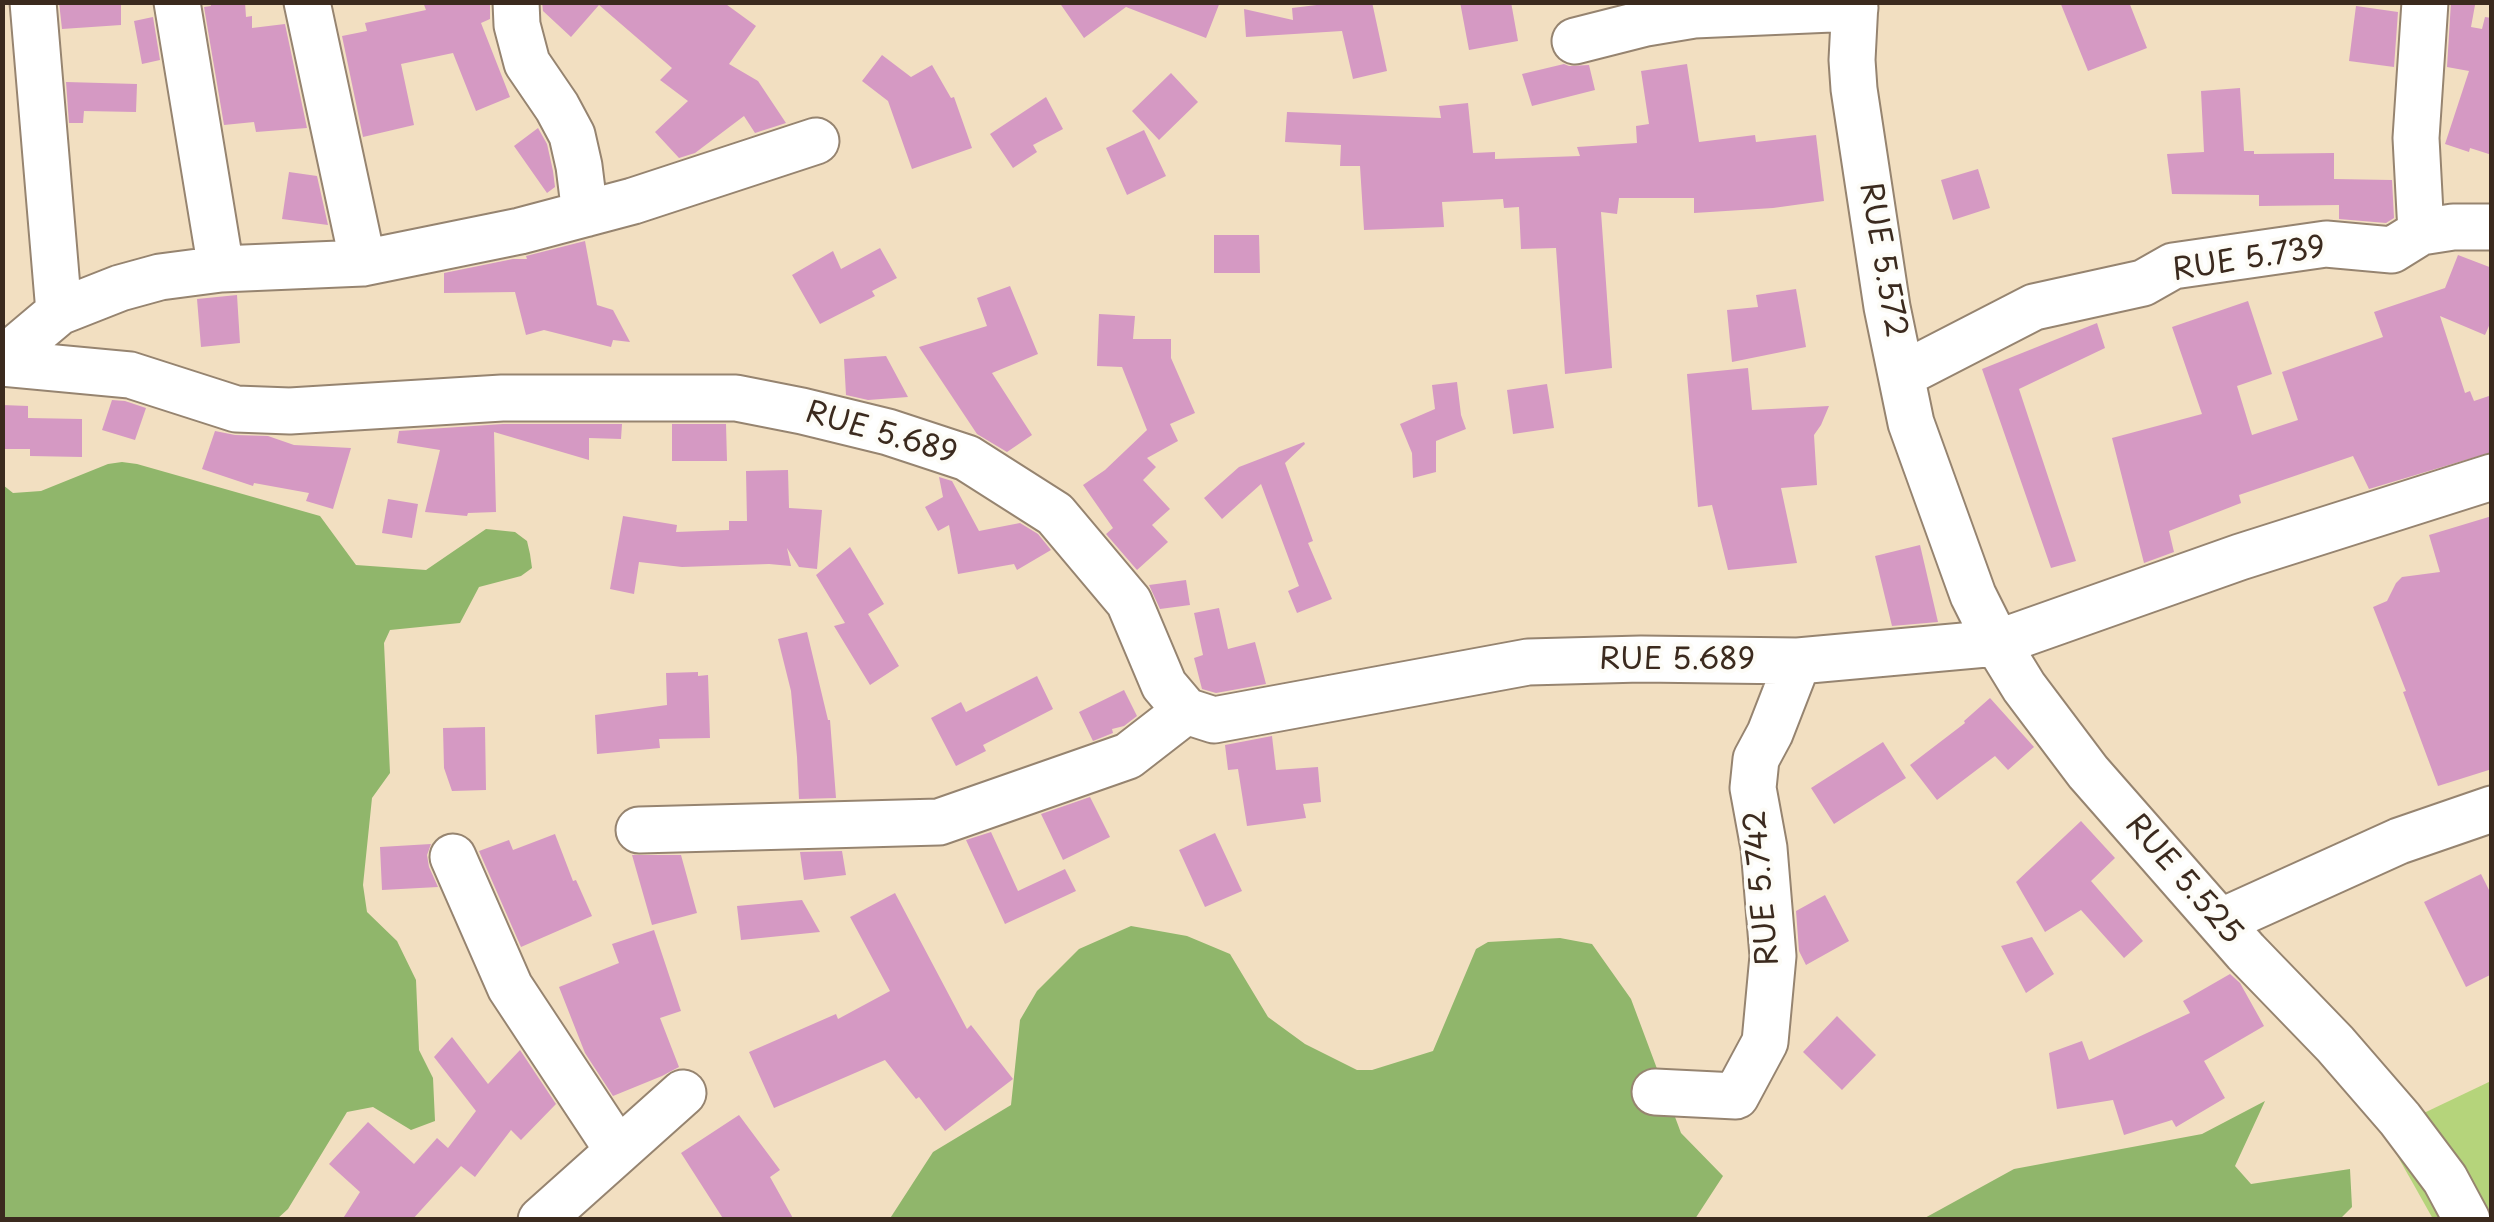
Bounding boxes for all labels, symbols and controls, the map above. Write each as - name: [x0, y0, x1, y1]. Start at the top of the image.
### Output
- street label: RUE 5.572: [1851, 180, 1913, 340]
- street label: RUE 5.739: [2170, 230, 2328, 290]
- street label: RUE 5.689: [801, 395, 961, 473]
- street label: RUE 5.689: [1599, 643, 1755, 679]
- street label: RUE 5.525: [2117, 808, 2249, 952]
- street label: RUE 5.742: [1738, 809, 1788, 967]

